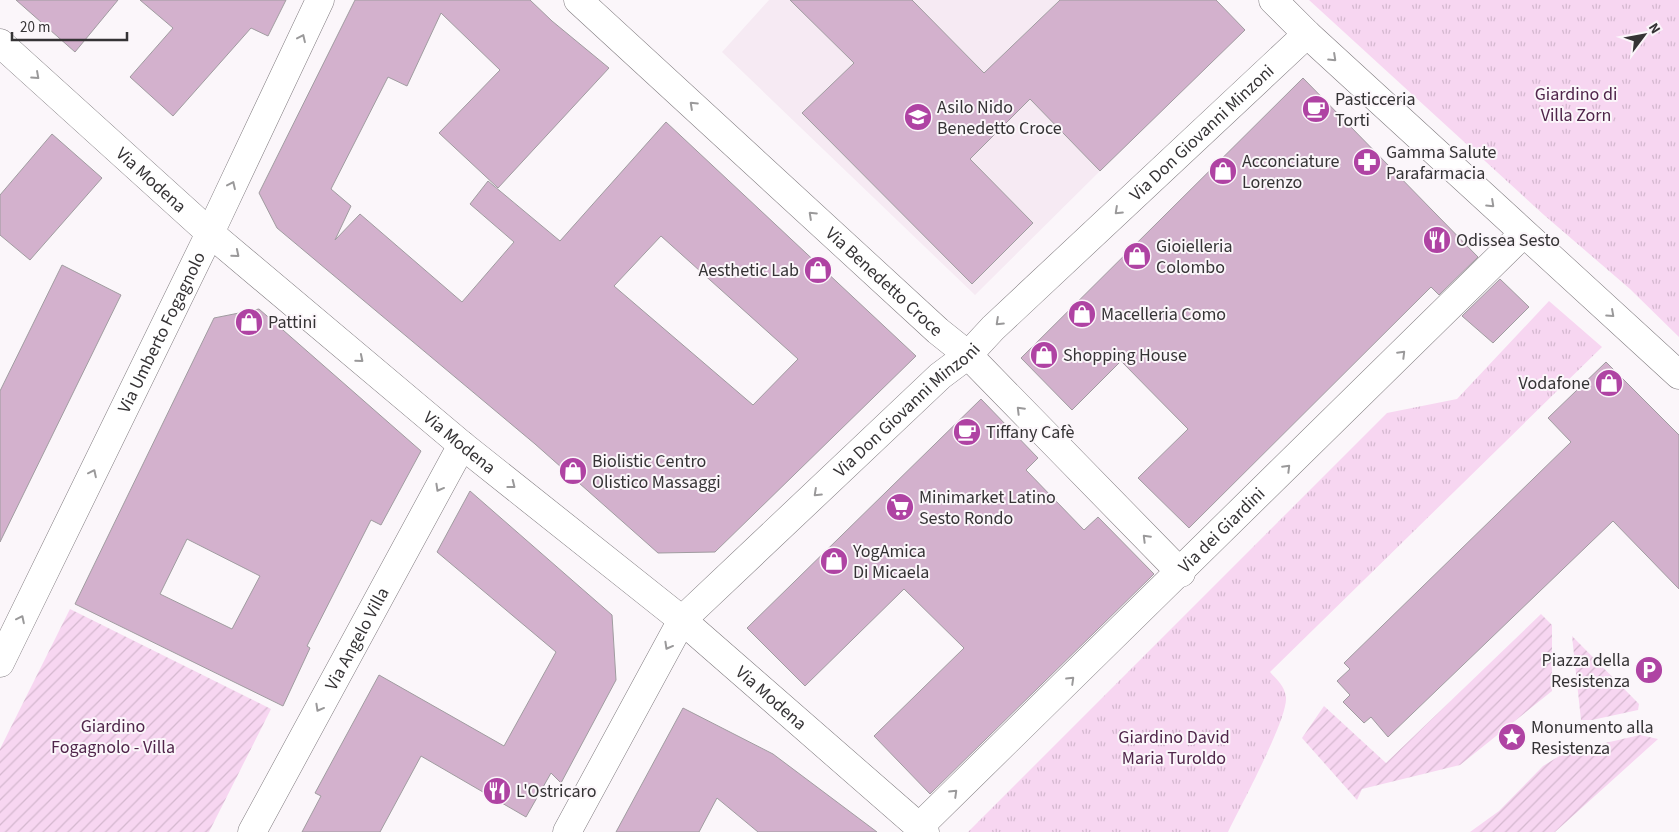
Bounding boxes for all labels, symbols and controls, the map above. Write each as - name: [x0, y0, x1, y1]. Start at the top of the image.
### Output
- scale bar: [12, 10, 128, 42]
- north arrow: [1619, 10, 1669, 60]
- text: 20 m: [20, 17, 50, 38]
- text: N: [1643, 19, 1665, 38]
- one-way arrow: [295, 34, 306, 43]
- one-way arrow: [1327, 53, 1336, 62]
- street label: Via Don Giovanni Minzoni: [1124, 59, 1280, 207]
- one-way arrow: [31, 70, 40, 79]
- park label: Giardino di Villa Zorn: [1535, 82, 1617, 128]
- place label: Pasticceria Torti: [1335, 87, 1416, 133]
- cafe icon: Pasticceria Torti: [1301, 94, 1331, 124]
- place label: Asilo Nido Benedetto Croce: [937, 95, 1062, 141]
- one-way arrow: [689, 102, 698, 111]
- school or university icon: Asilo Nido Benedetto Croce: [903, 102, 933, 132]
- place label: Gamma Salute Parafarmacia: [1386, 140, 1497, 186]
- street label: Via Modena: [111, 141, 192, 218]
- pharmacy icon: Gamma Salute Parafarmacia: [1352, 147, 1382, 177]
- place label: Acconciature Lorenzo: [1242, 149, 1339, 195]
- shop icon: Acconciature Lorenzo: [1208, 156, 1238, 186]
- one-way arrow: [226, 181, 237, 190]
- one-way arrow: [1485, 198, 1494, 207]
- one-way arrow: [1114, 205, 1123, 214]
- one-way arrow: [809, 212, 818, 221]
- street label: Via Benedetto Croce: [820, 221, 948, 342]
- restaurant icon: Odissea Sesto: [1422, 225, 1452, 255]
- place label: Odissea Sesto: [1456, 228, 1560, 253]
- place label: Gioielleria Colombo: [1156, 234, 1233, 280]
- shop icon: Gioielleria Colombo: [1122, 241, 1152, 271]
- street label: Via Umberto Fogagnolo: [111, 247, 211, 417]
- one-way arrow: [230, 248, 239, 257]
- shop icon: Aesthetic Lab: [803, 255, 833, 285]
- place label: Aesthetic Lab: [698, 258, 799, 283]
- shop icon: Macelleria Como: [1067, 299, 1097, 329]
- place label: Macelleria Como: [1101, 302, 1226, 327]
- shop icon: Pattini: [234, 307, 264, 337]
- one-way arrow: [1606, 308, 1615, 317]
- place label: Pattini: [268, 310, 317, 335]
- one-way arrow: [996, 316, 1005, 325]
- street label: Via Don Giovanni Minzoni: [828, 337, 986, 483]
- shop icon: Shopping House: [1029, 340, 1059, 370]
- place label: Shopping House: [1063, 343, 1187, 368]
- one-way arrow: [1396, 351, 1405, 360]
- one-way arrow: [354, 354, 363, 363]
- shop icon: Vodafone: [1594, 368, 1624, 398]
- place label: Vodafone: [1519, 371, 1590, 396]
- street label: Via Modena: [418, 405, 501, 480]
- one-way arrow: [1017, 407, 1026, 416]
- cafe icon: Tiffany Cafè: [952, 417, 982, 447]
- place label: Tiffany Cafè: [986, 420, 1074, 445]
- place label: Biolistic Centro Olistico Massaggi: [592, 449, 721, 495]
- shop icon: Biolistic Centro Olistico Massaggi: [558, 456, 588, 486]
- one-way arrow: [1281, 465, 1290, 474]
- one-way arrow: [87, 469, 97, 478]
- one-way arrow: [506, 479, 516, 488]
- street label: Via dei Giardini: [1173, 482, 1271, 578]
- one-way arrow: [435, 483, 445, 492]
- place label: Minimarket Latino Sesto Rondo: [919, 485, 1056, 531]
- one-way arrow: [814, 487, 823, 496]
- supermarket icon: Minimarket Latino Sesto Rondo: [885, 492, 915, 522]
- one-way arrow: [1143, 535, 1152, 544]
- place label: YogAmica Di Micaela: [852, 539, 929, 585]
- shop icon: YogAmica Di Micaela: [819, 546, 849, 576]
- street label: Via Angelo Villa: [319, 583, 395, 695]
- one-way arrow: [15, 615, 26, 624]
- one-way arrow: [664, 641, 674, 650]
- place label: Piazza della Resistenza: [1542, 648, 1630, 694]
- parking icon: Piazza della Resistenza: [1634, 655, 1664, 685]
- street label: Via Modena: [730, 660, 812, 736]
- one-way arrow: [1065, 677, 1074, 686]
- one-way arrow: [316, 703, 326, 712]
- park label: Giardino Fogagnolo - Villa: [51, 714, 175, 760]
- place label: Monumento alla Resistenza: [1531, 715, 1654, 761]
- place icon: Monumento alla Resistenza: [1497, 722, 1527, 752]
- park label: Giardino David Maria Turoldo: [1118, 725, 1230, 771]
- restaurant icon: L'Ostricaro: [482, 776, 512, 806]
- place label: L'Ostricaro: [516, 779, 596, 804]
- one-way arrow: [949, 790, 958, 799]

